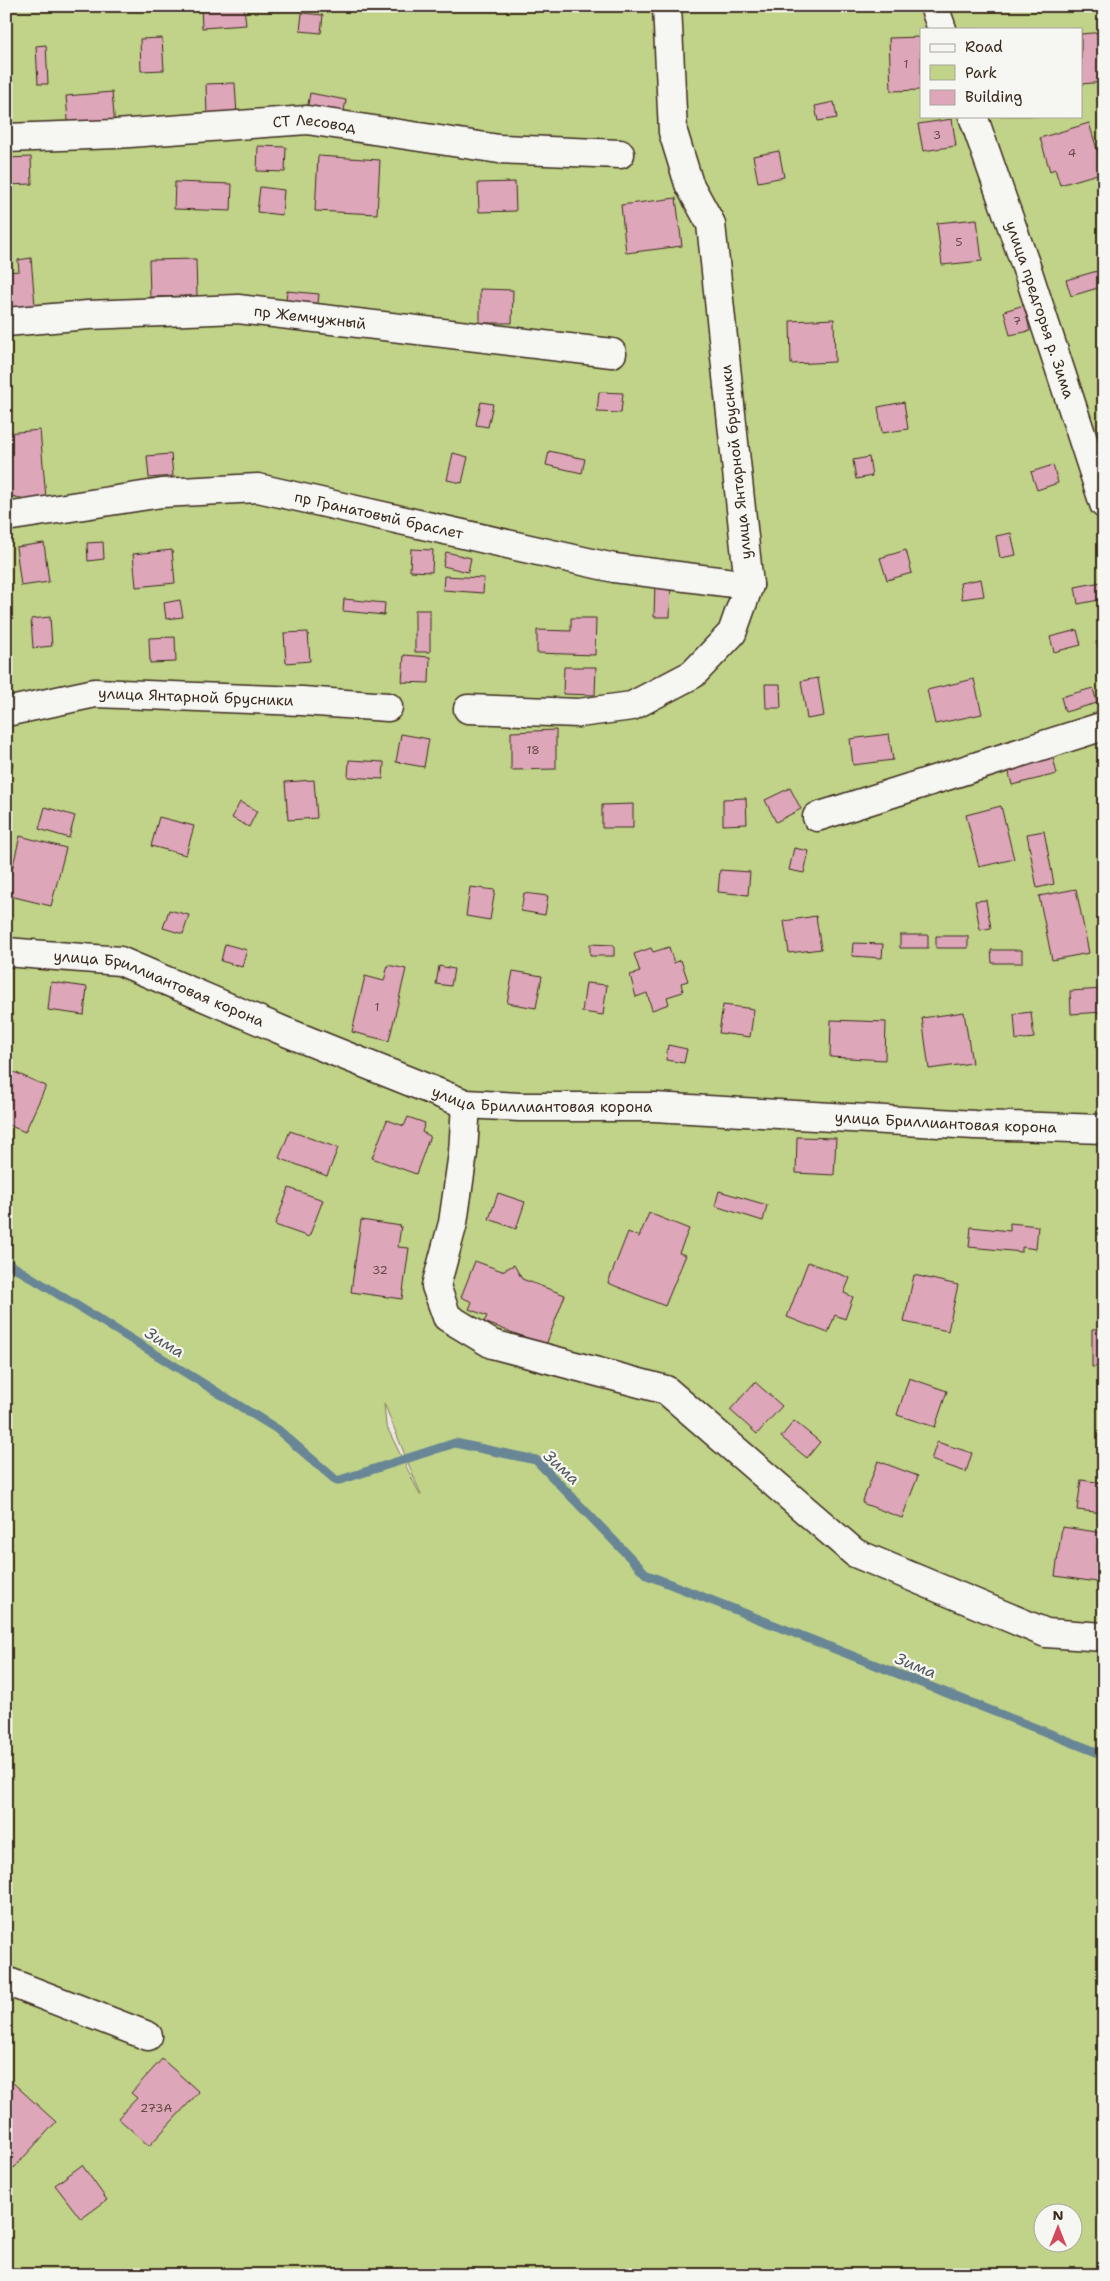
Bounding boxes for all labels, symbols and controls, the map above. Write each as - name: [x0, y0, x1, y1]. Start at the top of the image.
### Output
- legend: [920, 28, 1082, 118]
- text: Road: [965, 37, 1003, 57]
- house number: 1: [903, 56, 909, 72]
- text: Park: [965, 63, 997, 83]
- text: Building: [965, 87, 1022, 107]
- street label: СТ Лесовод: [272, 110, 358, 137]
- house number: 3: [933, 127, 941, 143]
- house number: 4: [1068, 145, 1076, 161]
- street label: улица предгорья р. Зима: [1001, 218, 1079, 402]
- house number: 5: [955, 234, 963, 250]
- street label: пр Жемчужный: [253, 301, 367, 334]
- house number: 7: [1013, 313, 1021, 329]
- street label: улица Янтарной брусники: [716, 364, 756, 560]
- street label: пр Гранатовый браслет: [293, 487, 466, 544]
- street label: улица Янтарной брусники: [98, 683, 294, 711]
- house number: 18: [526, 742, 540, 758]
- street label: улица Бриллиантовая корона: [53, 946, 268, 1032]
- house number: 1: [374, 999, 380, 1015]
- street label: улица Бриллиантовая корона: [429, 1081, 653, 1117]
- street label: улица Бриллиантовая корона: [834, 1107, 1058, 1138]
- house number: 32: [372, 1262, 388, 1278]
- water label: Зима: [141, 1322, 188, 1363]
- water label: Зима: [539, 1445, 584, 1490]
- water label: Зима: [892, 1648, 939, 1683]
- house number: 273А: [140, 2100, 172, 2116]
- north arrow: [1032, 2204, 1082, 2254]
- text: N: [1052, 2206, 1064, 2224]

